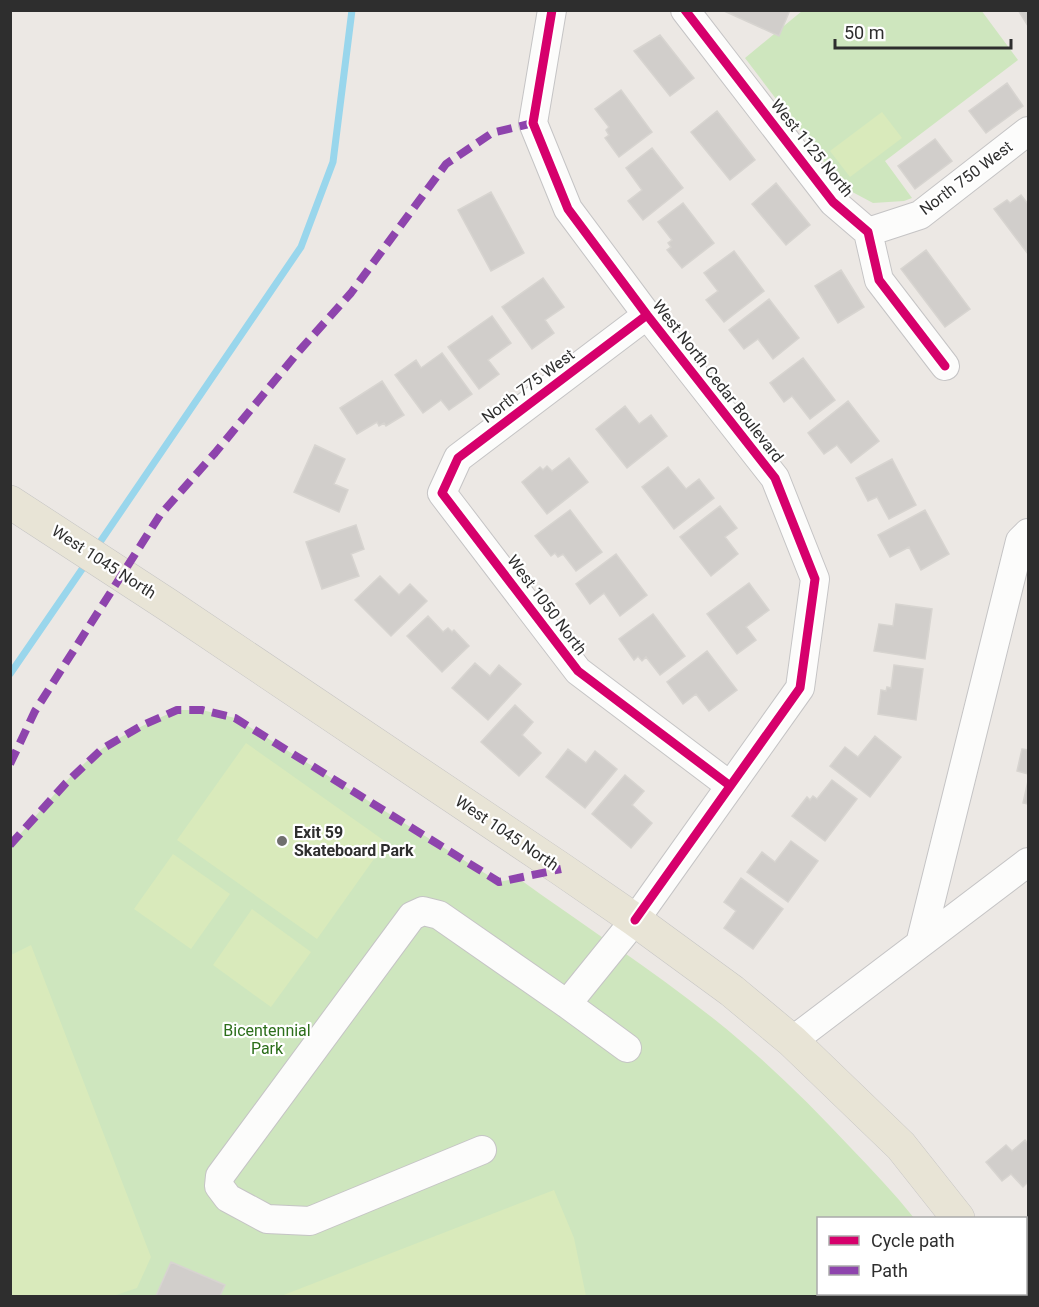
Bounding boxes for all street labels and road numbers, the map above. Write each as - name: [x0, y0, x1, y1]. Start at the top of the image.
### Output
- street label: West 1125 North: [767, 95, 857, 201]
- street label: North 750 West: [916, 137, 1016, 219]
- street label: West North Cedar Boulevard: [649, 296, 787, 466]
- street label: North 775 West: [478, 345, 578, 427]
- street label: West 1045 North: [48, 521, 160, 603]
- street label: West 1050 North: [503, 551, 591, 659]
- street label: West 1045 North: [452, 792, 562, 874]

